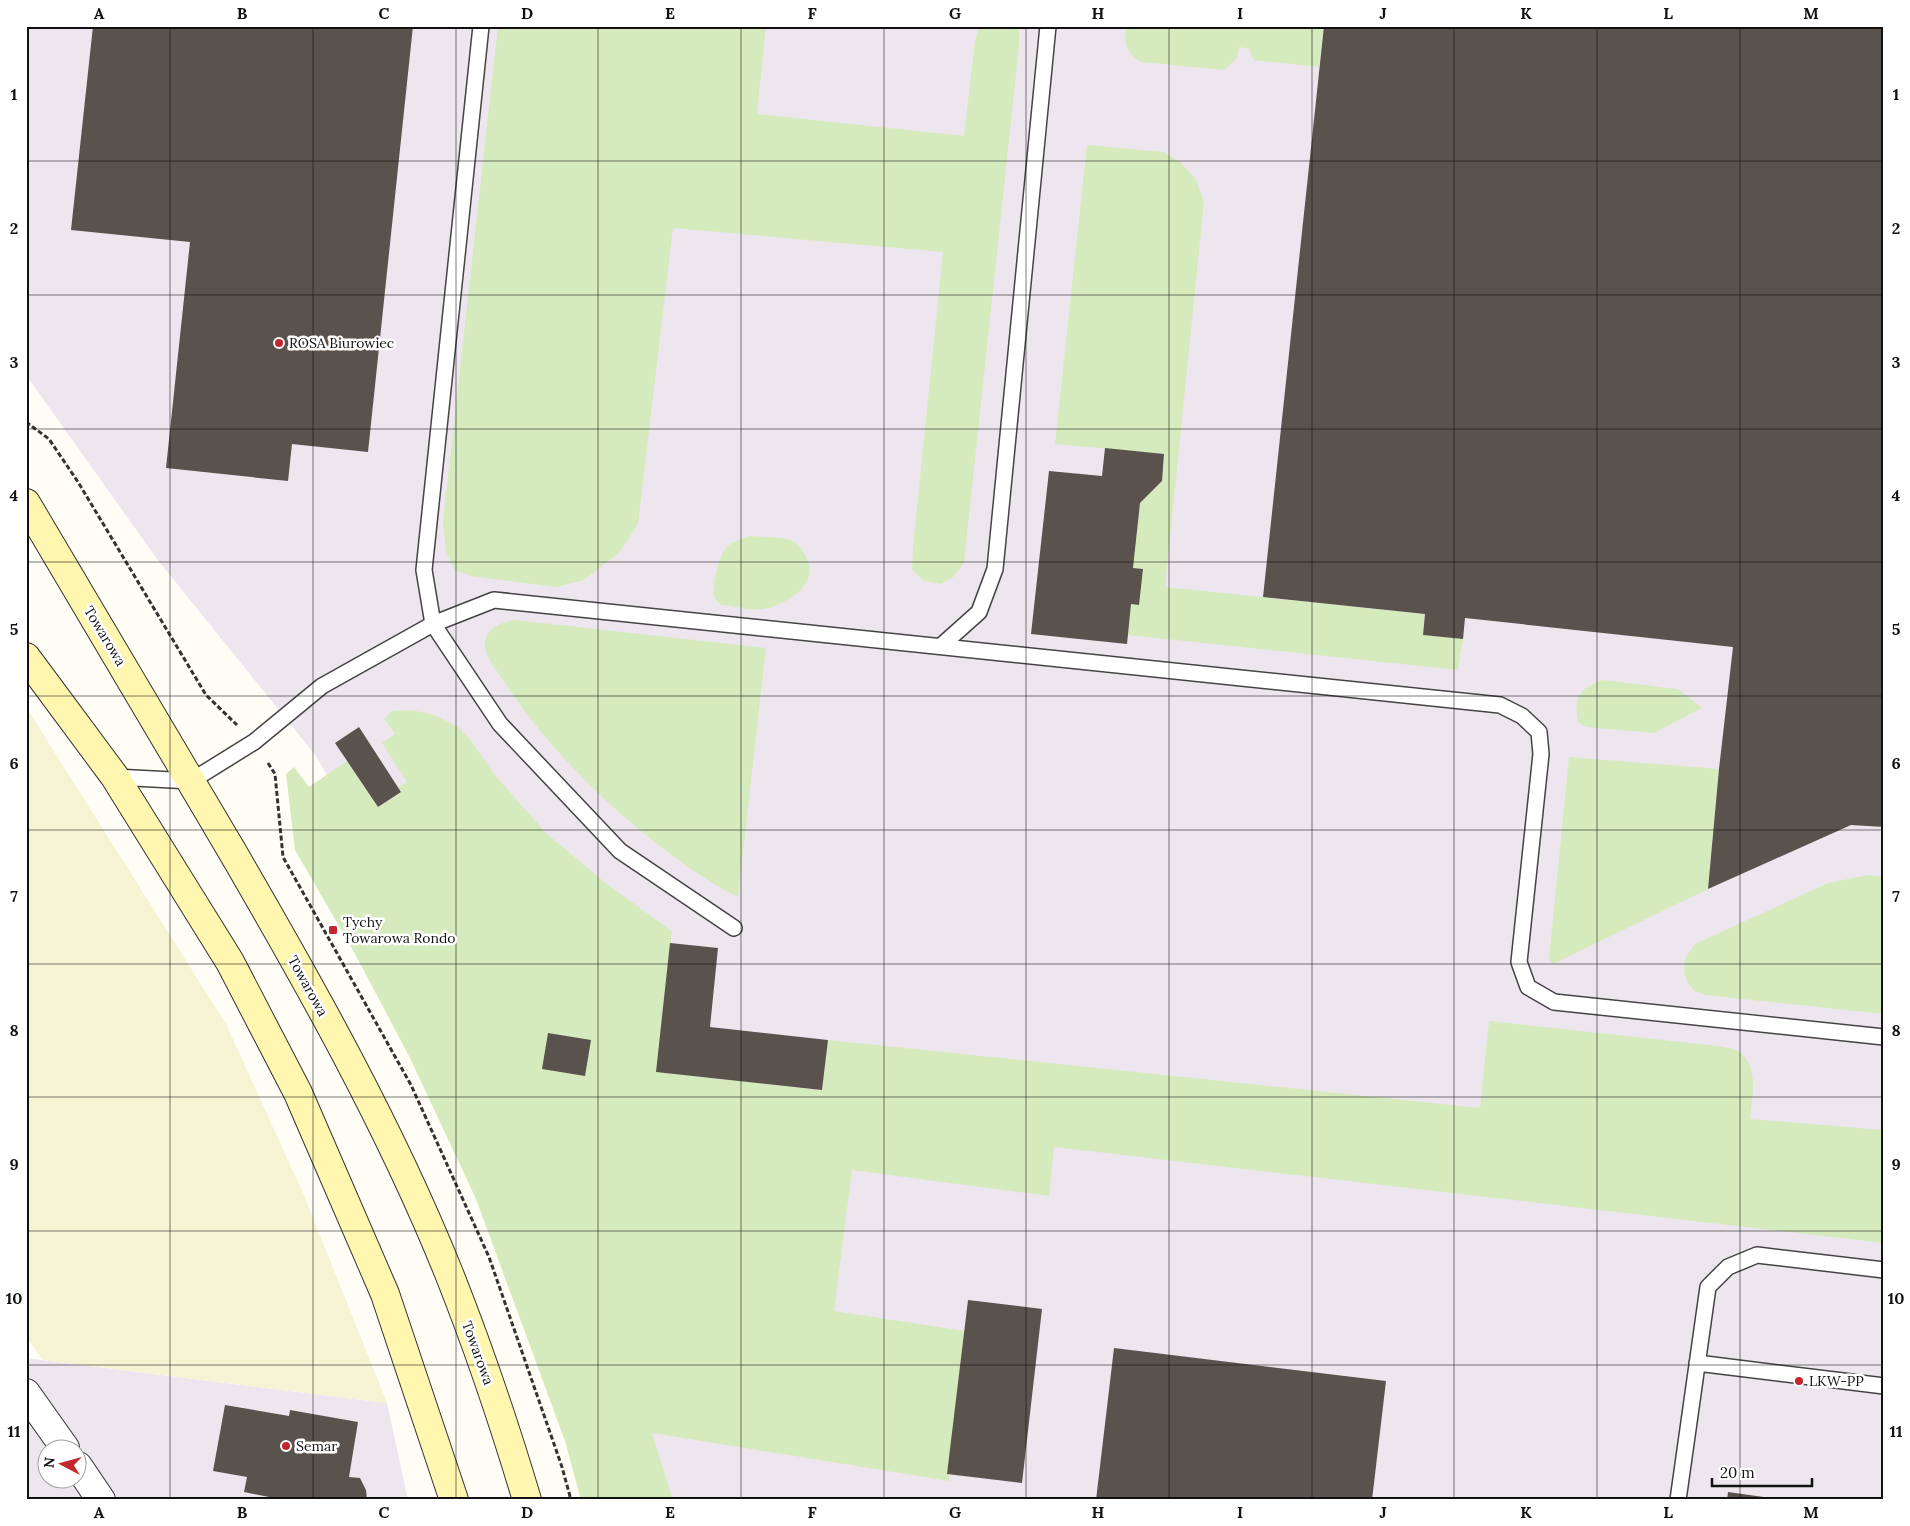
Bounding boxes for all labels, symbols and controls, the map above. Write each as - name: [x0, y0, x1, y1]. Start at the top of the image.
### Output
- text: A: [94, 3, 105, 23]
- text: B: [237, 3, 248, 23]
- text: C: [378, 3, 390, 23]
- text: D: [521, 3, 533, 23]
- text: E: [665, 3, 675, 23]
- text: F: [807, 3, 817, 23]
- text: G: [949, 3, 961, 23]
- text: H: [1092, 3, 1105, 23]
- text: I: [1237, 3, 1243, 23]
- text: J: [1379, 3, 1387, 23]
- text: K: [1520, 3, 1532, 23]
- text: L: [1663, 3, 1673, 23]
- text: M: [1803, 3, 1819, 23]
- text: 1: [11, 84, 17, 104]
- text: 1: [1893, 84, 1899, 104]
- text: 2: [10, 218, 18, 238]
- text: 2: [1892, 218, 1900, 238]
- place label: ROSA Biurowiec: [289, 334, 394, 352]
- marker: ROSA Biurowiec: [273, 337, 285, 349]
- text: 3: [10, 352, 19, 372]
- text: 3: [1892, 352, 1901, 372]
- text: 4: [10, 485, 19, 505]
- text: 4: [1892, 485, 1901, 505]
- street label: Towarowa: [80, 603, 130, 669]
- text: 5: [10, 619, 19, 639]
- text: 5: [1892, 619, 1901, 639]
- text: 6: [9, 753, 19, 773]
- text: 6: [1891, 753, 1901, 773]
- text: 7: [10, 886, 18, 906]
- text: 7: [1892, 886, 1900, 906]
- place label: Tychy Towarowa Rondo: [343, 913, 456, 947]
- marker: Tychy Towarowa Rondo: [327, 924, 339, 936]
- street label: Towarowa: [284, 952, 332, 1020]
- text: 8: [9, 1020, 19, 1040]
- text: 8: [1891, 1020, 1901, 1040]
- text: 9: [9, 1154, 19, 1174]
- text: 9: [1891, 1154, 1901, 1174]
- text: 10: [6, 1288, 22, 1308]
- text: 10: [1888, 1288, 1904, 1308]
- street label: Towarowa: [458, 1318, 498, 1388]
- place label: LKW-PP: [1809, 1372, 1864, 1390]
- marker: LKW-PP: [1793, 1375, 1805, 1387]
- text: 11: [8, 1421, 21, 1441]
- text: 11: [1890, 1421, 1903, 1441]
- place label: Semar: [296, 1437, 337, 1455]
- north arrow: [38, 1438, 88, 1488]
- marker: Semar: [280, 1440, 292, 1452]
- text: N: [40, 1456, 59, 1469]
- scale bar: [1712, 1456, 1812, 1488]
- text: 20 m: [1720, 1463, 1755, 1482]
- text: A: [94, 1502, 105, 1522]
- text: B: [237, 1502, 248, 1522]
- text: C: [378, 1502, 390, 1522]
- text: D: [521, 1502, 533, 1522]
- text: E: [665, 1502, 675, 1522]
- text: F: [807, 1502, 817, 1522]
- text: G: [949, 1502, 961, 1522]
- text: H: [1092, 1502, 1105, 1522]
- text: I: [1237, 1502, 1243, 1522]
- text: J: [1379, 1502, 1387, 1522]
- text: K: [1520, 1502, 1532, 1522]
- text: L: [1663, 1502, 1673, 1522]
- text: M: [1803, 1502, 1819, 1522]

